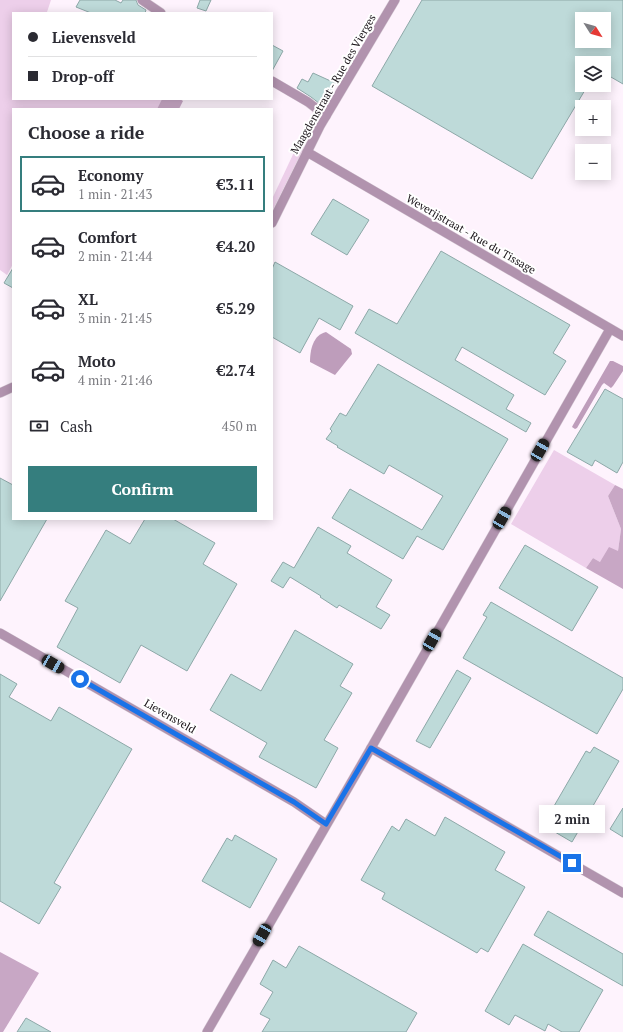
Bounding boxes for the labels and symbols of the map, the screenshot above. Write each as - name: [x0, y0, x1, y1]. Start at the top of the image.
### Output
- street label: Maagdenstraat - Rue des Vierges: [287, 11, 379, 156]
- north arrow: [575, 12, 611, 48]
- street label: Weverijstraat - Rue du Tissage: [404, 191, 539, 277]
- car: [529, 437, 551, 463]
- car: [491, 505, 513, 531]
- car: [421, 627, 443, 653]
- car: [40, 653, 66, 675]
- route start: [71, 670, 89, 688]
- street label: Lievensveld: [142, 696, 198, 736]
- callout: 2 min: [539, 805, 605, 833]
- route end: [563, 854, 581, 872]
- car: [251, 922, 273, 948]

